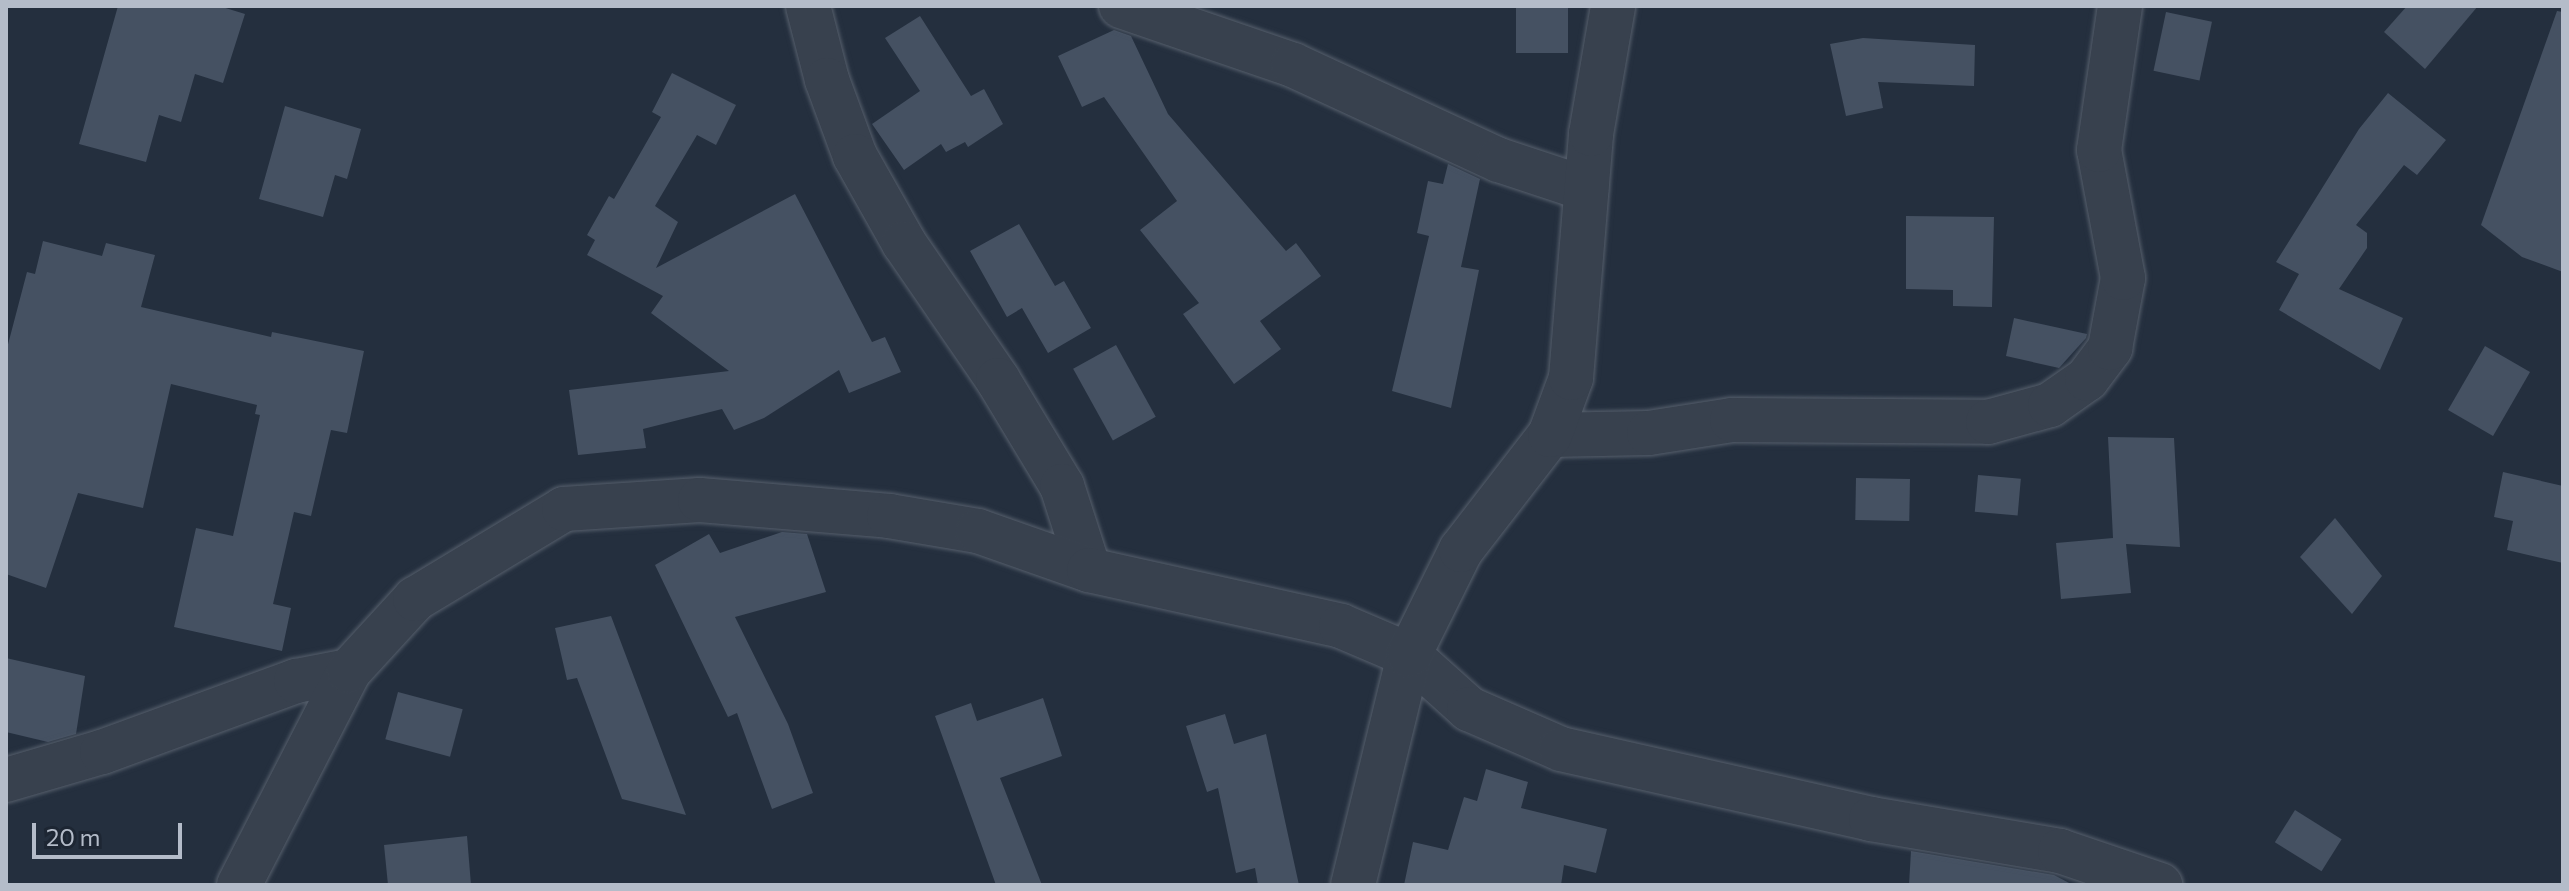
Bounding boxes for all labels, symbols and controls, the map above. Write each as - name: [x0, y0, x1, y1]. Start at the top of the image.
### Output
- scale bar: [36, 807, 186, 857]
- text: 20 m: [46, 822, 100, 851]

